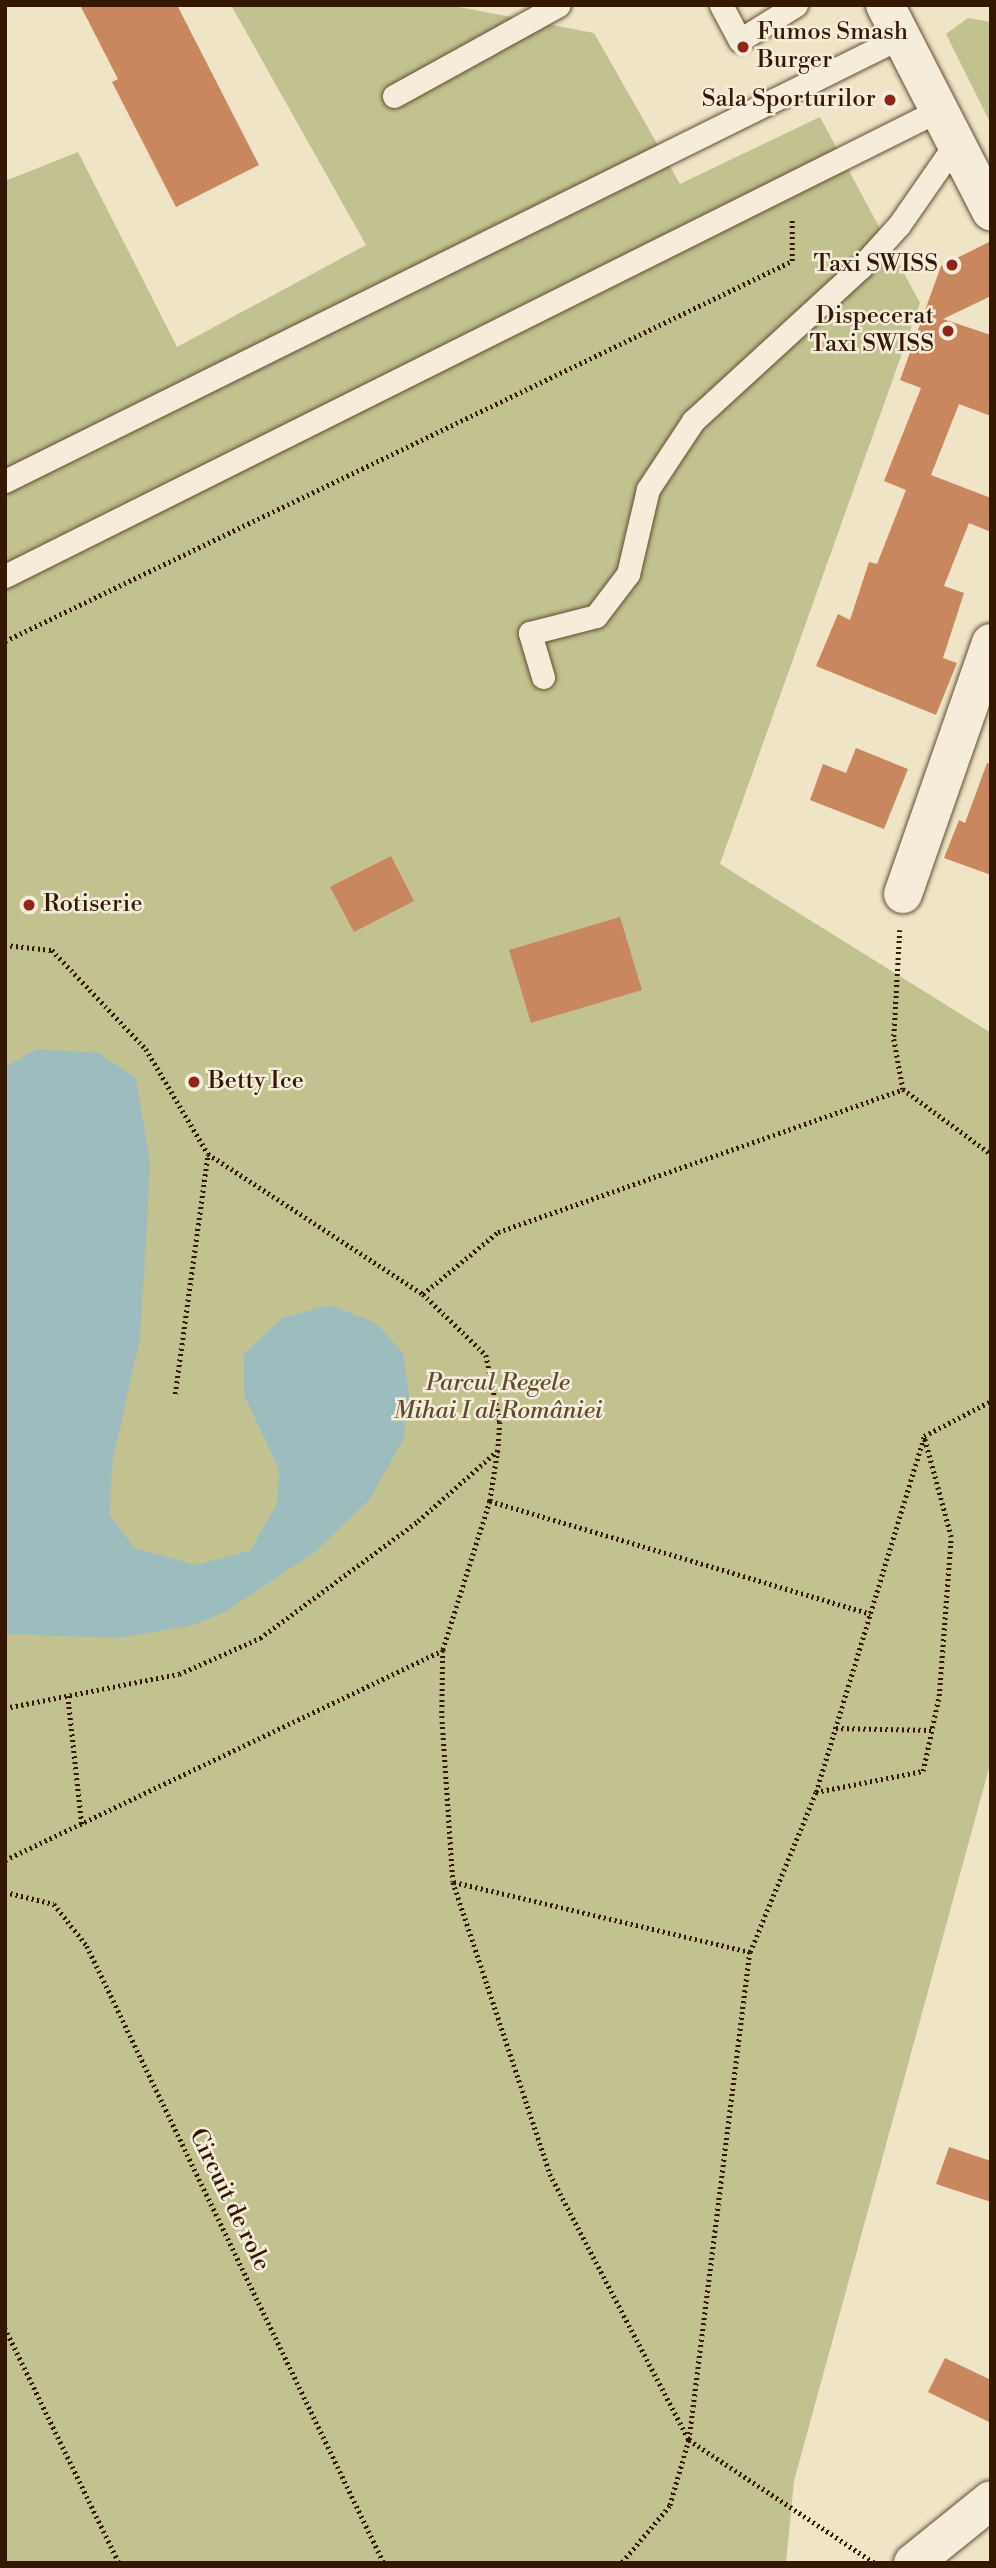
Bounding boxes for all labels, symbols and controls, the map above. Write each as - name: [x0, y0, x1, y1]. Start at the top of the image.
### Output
- place label: Fumos Smash Burger: [757, 19, 908, 75]
- marker: Fumos Smash Burger: [735, 39, 751, 55]
- place label: Sala Sporturilor: [702, 86, 876, 114]
- marker: Sala Sporturilor: [882, 92, 898, 108]
- place label: Taxi SWISS: [814, 251, 938, 279]
- marker: Taxi SWISS: [944, 257, 960, 273]
- place label: Dispecerat Taxi SWISS: [810, 303, 934, 359]
- marker: Dispecerat Taxi SWISS: [940, 323, 956, 339]
- place label: Rotiserie: [43, 891, 143, 919]
- marker: Rotiserie: [21, 897, 37, 913]
- place label: Betty Ice: [208, 1068, 304, 1096]
- marker: Betty Ice: [186, 1074, 202, 1090]
- park label: Parcul Regele Mihai I al României: [393, 1370, 603, 1426]
- street label: Circuit de role: [182, 2124, 276, 2276]

